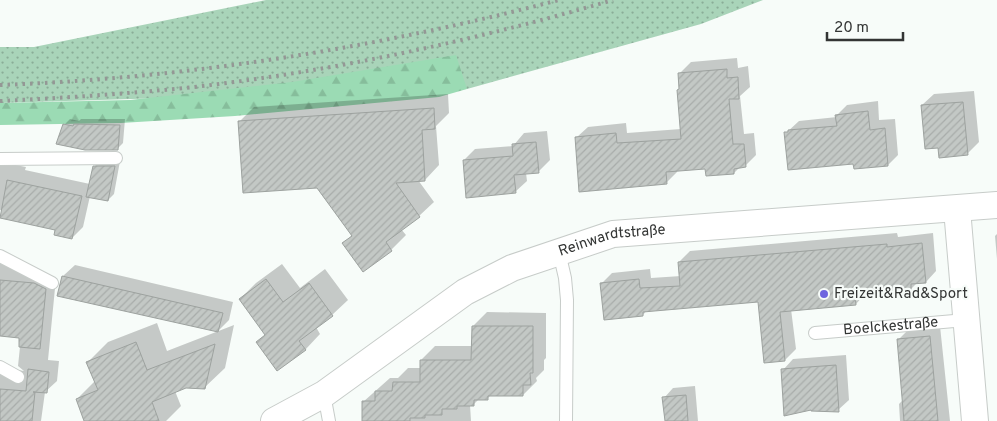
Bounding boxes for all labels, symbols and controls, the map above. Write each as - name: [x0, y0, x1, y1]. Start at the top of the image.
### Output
- scale bar: [827, 10, 903, 42]
- text: 20 m: [834, 19, 869, 38]
- street label: Reinwardtstraße: [556, 221, 666, 261]
- place label: Freizeit&Rad&Sport: [834, 285, 968, 304]
- marker: Freizeit&Rad&Sport: [818, 288, 830, 300]
- street label: Boelckestraße: [842, 313, 939, 340]

